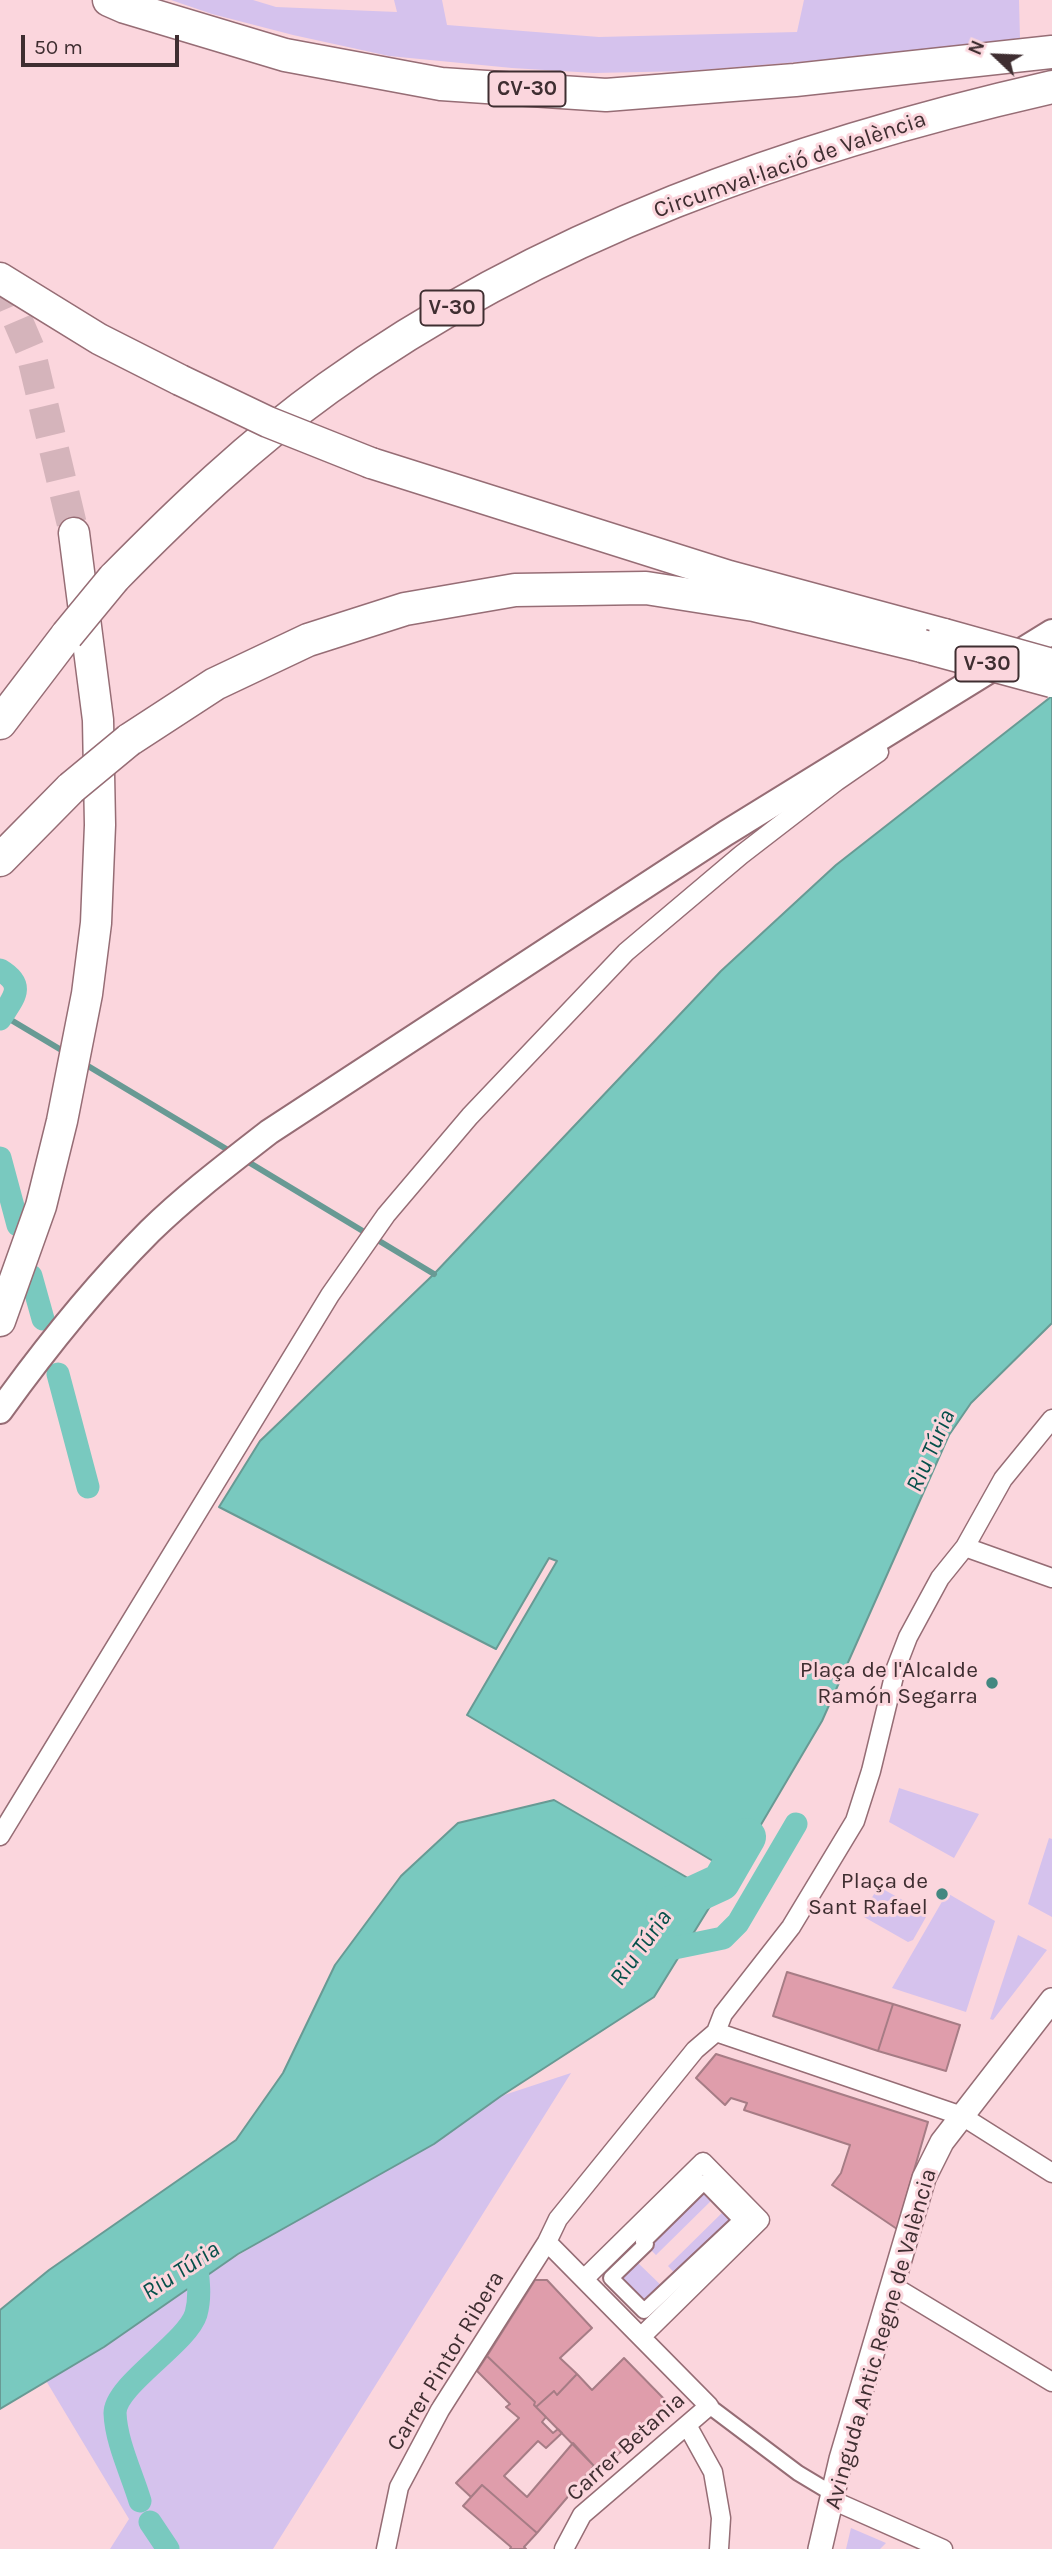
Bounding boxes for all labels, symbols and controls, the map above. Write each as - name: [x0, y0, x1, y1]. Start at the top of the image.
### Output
- scale bar: [24, 21, 182, 65]
- north arrow: [961, 21, 1031, 91]
- text: 50 m: [34, 35, 83, 59]
- text: N: [964, 37, 989, 58]
- road number: CV-30: [489, 72, 566, 106]
- street label: Circumval·lació de València: [650, 105, 930, 225]
- road number: V-30: [420, 290, 484, 326]
- road number: V-30: [956, 646, 1018, 682]
- water label: Riu Túria: [900, 1405, 962, 1497]
- place label: Plaça de l'Alcalde Ramón Segarra: [800, 1656, 978, 1710]
- marker: Plaça de l'Alcalde Ramón Segarra: [984, 1675, 1000, 1691]
- place label: Plaça de Sant Rafael: [808, 1867, 928, 1921]
- marker: Plaça de Sant Rafael: [934, 1886, 950, 1902]
- water label: Riu Túria: [604, 1904, 678, 1992]
- street label: Avinguda Antic Regne de València: [819, 2166, 943, 2512]
- water label: Riu Túria: [137, 2235, 225, 2307]
- street label: Carrer Pintor Ribera: [381, 2266, 511, 2456]
- street label: Carrer Betania: [561, 2387, 691, 2507]

